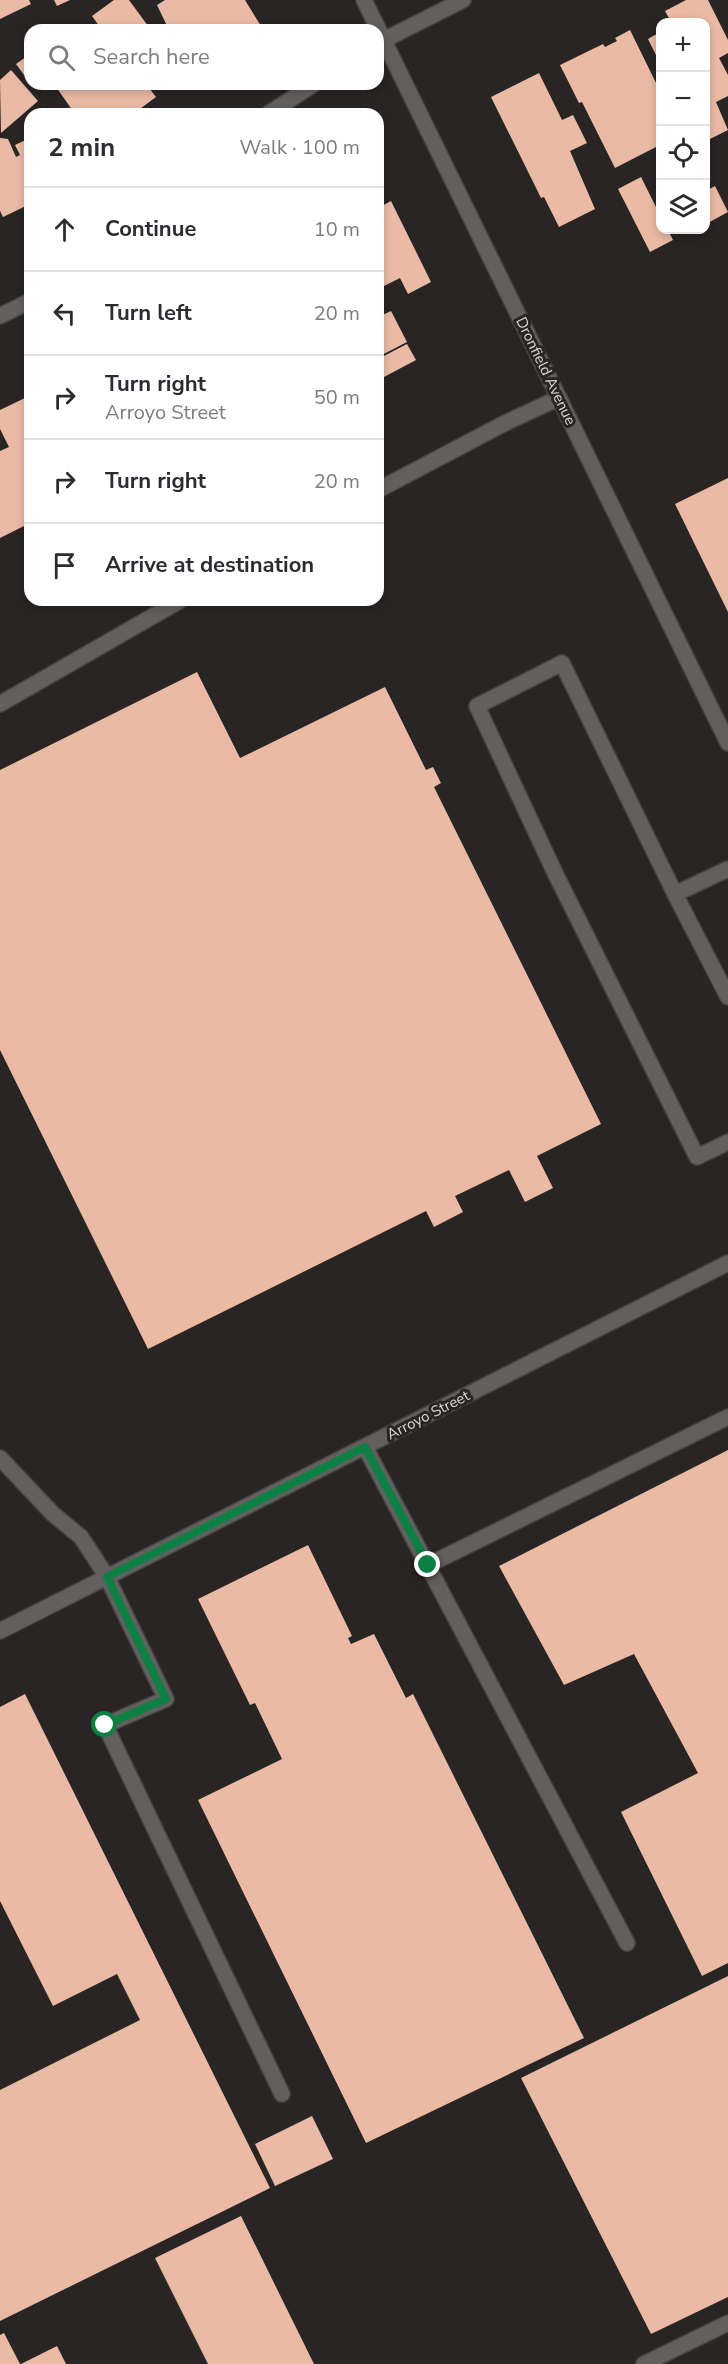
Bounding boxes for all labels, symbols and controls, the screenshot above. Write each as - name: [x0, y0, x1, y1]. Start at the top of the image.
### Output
- map controls: [656, 18, 710, 234]
- button: +: [656, 18, 710, 72]
- search box: [24, 24, 384, 90]
- icon: search: [45, 41, 78, 74]
- text: Search here: [93, 42, 210, 72]
- button: −: [656, 72, 710, 126]
- button: locate: [656, 126, 710, 180]
- text: 2 min: [48, 130, 115, 165]
- text: Walk · 100 m: [240, 134, 360, 161]
- button: layers: [656, 180, 710, 234]
- icon: ahead: [48, 213, 81, 246]
- text: Continue: [105, 214, 196, 244]
- text: 10 m: [314, 216, 360, 243]
- icon: left: [48, 297, 81, 330]
- text: Turn left: [105, 298, 192, 328]
- text: 20 m: [314, 300, 360, 327]
- street label: Dronfield Avenue: [511, 314, 581, 428]
- text: Turn right: [105, 369, 206, 399]
- icon: right: [48, 381, 81, 414]
- text: 50 m: [314, 384, 360, 411]
- text: Arroyo Street: [105, 399, 226, 426]
- icon: right: [48, 465, 81, 498]
- text: Turn right: [105, 466, 206, 496]
- text: 20 m: [314, 468, 360, 495]
- icon: arrive: [48, 549, 81, 582]
- text: Arrive at destination: [105, 550, 314, 580]
- street label: Arroyo Street: [383, 1385, 474, 1444]
- route end: [414, 1551, 440, 1577]
- route start: [91, 1711, 117, 1737]

